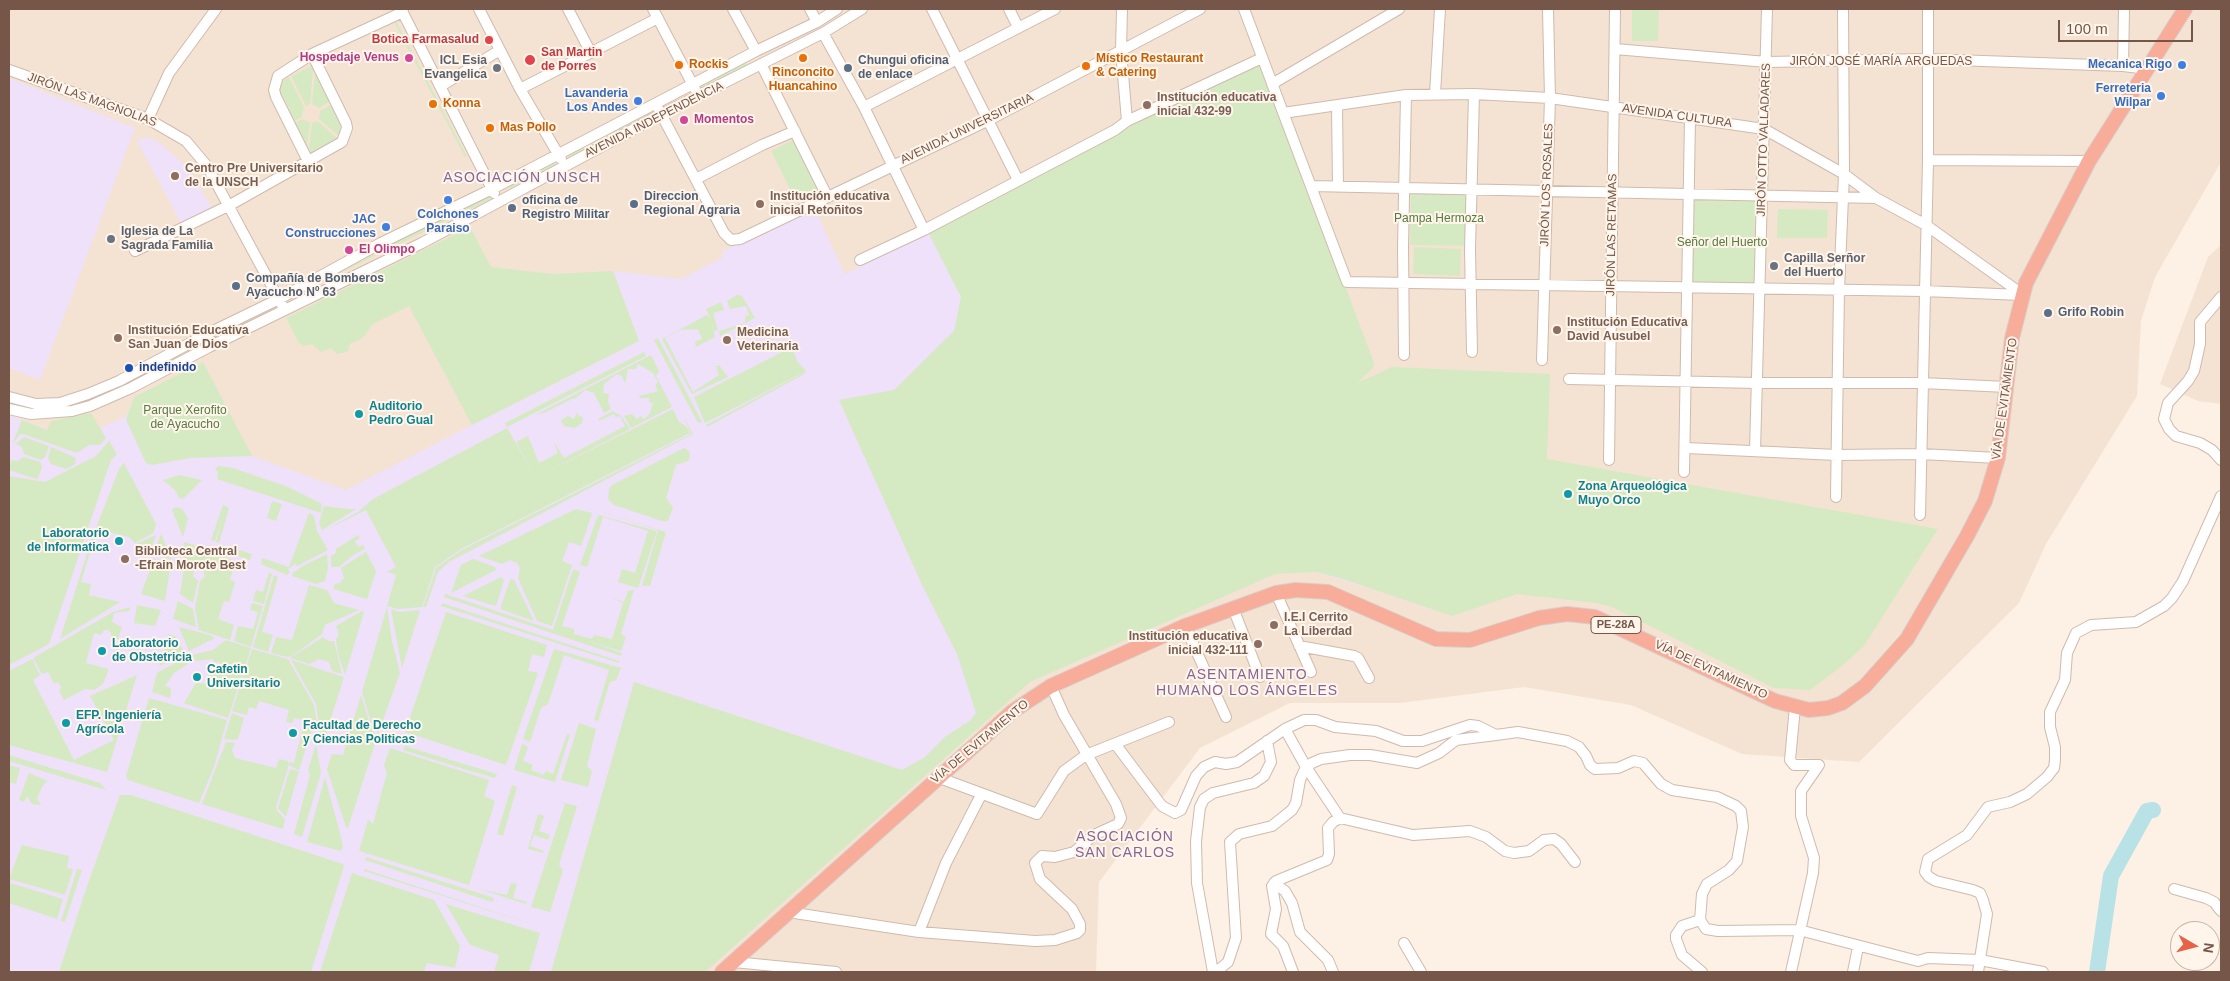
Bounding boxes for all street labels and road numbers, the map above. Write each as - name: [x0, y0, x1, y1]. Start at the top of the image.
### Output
- street label: JIRÓN JOSÉ MARÍA ARGUEDAS: [1790, 55, 1972, 69]
- street label: JIRÓN OTTO VALLADARES: [1754, 63, 1774, 217]
- street label: JIRÓN LAS MAGNOLIAS: [25, 70, 159, 130]
- street label: AVENIDA INDEPENDENCIA: [582, 79, 726, 161]
- street label: AVENIDA UNIVERSITARIA: [898, 90, 1036, 168]
- street label: AVENIDA CULTURA: [1621, 101, 1733, 131]
- street label: JIRÓN LOS ROSALES: [1538, 123, 1556, 247]
- street label: JIRÓN LAS RETAMAS: [1604, 174, 1620, 296]
- street label: VÍA DE EVITAMIENTO: [1989, 337, 2021, 461]
- road number: PE-28A: [1591, 616, 1641, 634]
- street label: VÍA DE EVITAMIENTO: [1652, 638, 1770, 702]
- street label: VÍA DE EVITAMIENTO: [928, 697, 1032, 787]

